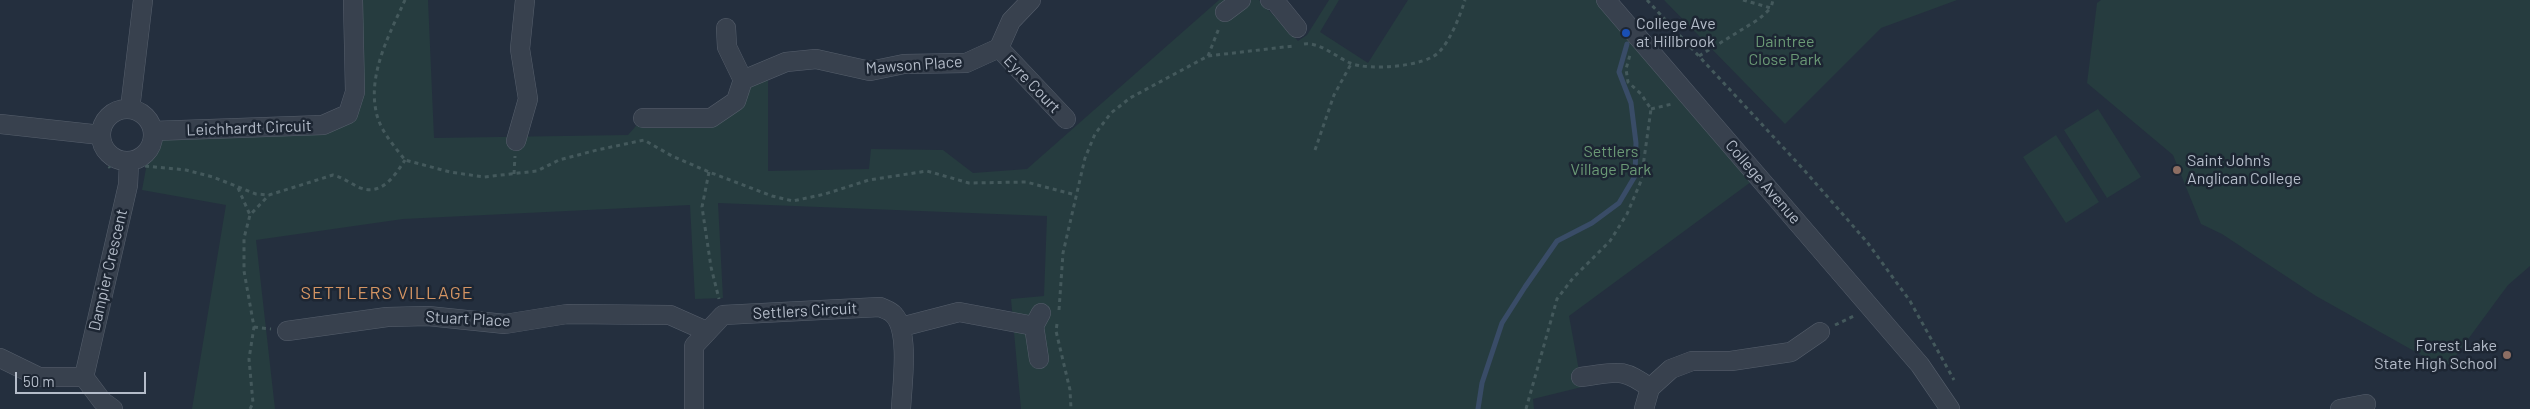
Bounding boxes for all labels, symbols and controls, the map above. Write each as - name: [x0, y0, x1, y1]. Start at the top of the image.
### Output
- place label: College Ave at Hillbrook: [1636, 14, 1716, 52]
- marker: College Ave at Hillbrook: [1620, 27, 1632, 39]
- park label: Daintree Close Park: [1749, 32, 1821, 70]
- street label: Eyre Court: [1000, 51, 1064, 117]
- street label: Mawson Place: [865, 52, 963, 78]
- street label: Leichhardt Circuit: [186, 116, 312, 140]
- street label: College Avenue: [1721, 136, 1805, 228]
- park label: Settlers Village Park: [1571, 142, 1651, 180]
- place label: Saint John's Anglican College: [2187, 151, 2301, 189]
- marker: Saint John's Anglican College: [2171, 164, 2183, 176]
- street label: Dampier Crescent: [85, 207, 131, 333]
- district label: SETTLERS VILLAGE: [298, 282, 476, 304]
- street label: Settlers Circuit: [752, 299, 858, 323]
- street label: Stuart Place: [425, 307, 511, 331]
- place label: Forest Lake State High School: [2374, 336, 2497, 374]
- marker: Forest Lake State High School: [2501, 349, 2513, 361]
- scale bar: [18, 362, 149, 394]
- text: 50 m: [23, 372, 55, 390]

